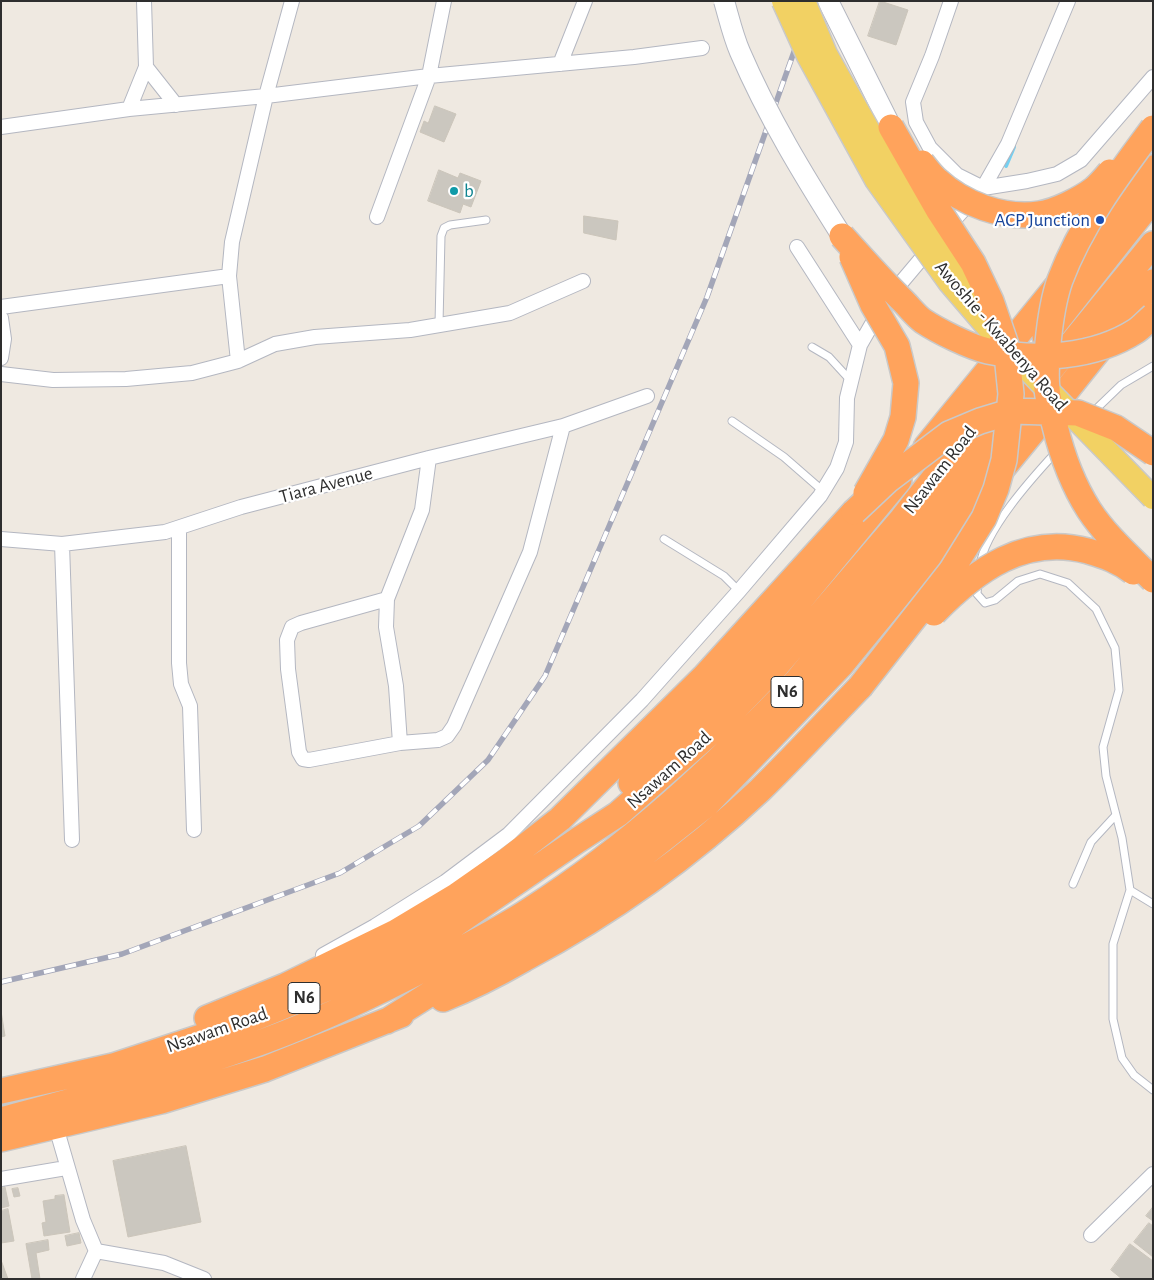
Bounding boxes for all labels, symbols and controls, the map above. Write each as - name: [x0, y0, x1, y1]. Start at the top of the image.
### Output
- place label: b: [464, 180, 474, 202]
- marker: b: [448, 185, 460, 197]
- place label: ACP Junction: [994, 209, 1090, 231]
- marker: ACP Junction: [1094, 214, 1106, 226]
- street label: Awoshie - Kwabenya Road: [930, 256, 1072, 416]
- street label: Nsawam Road: [899, 421, 981, 519]
- street label: Tiara Avenue: [277, 462, 375, 508]
- road number: N6: [771, 676, 803, 708]
- street label: Nsawam Road: [622, 726, 716, 814]
- road number: N6: [288, 982, 320, 1014]
- street label: Nsawam Road: [163, 1002, 271, 1058]

